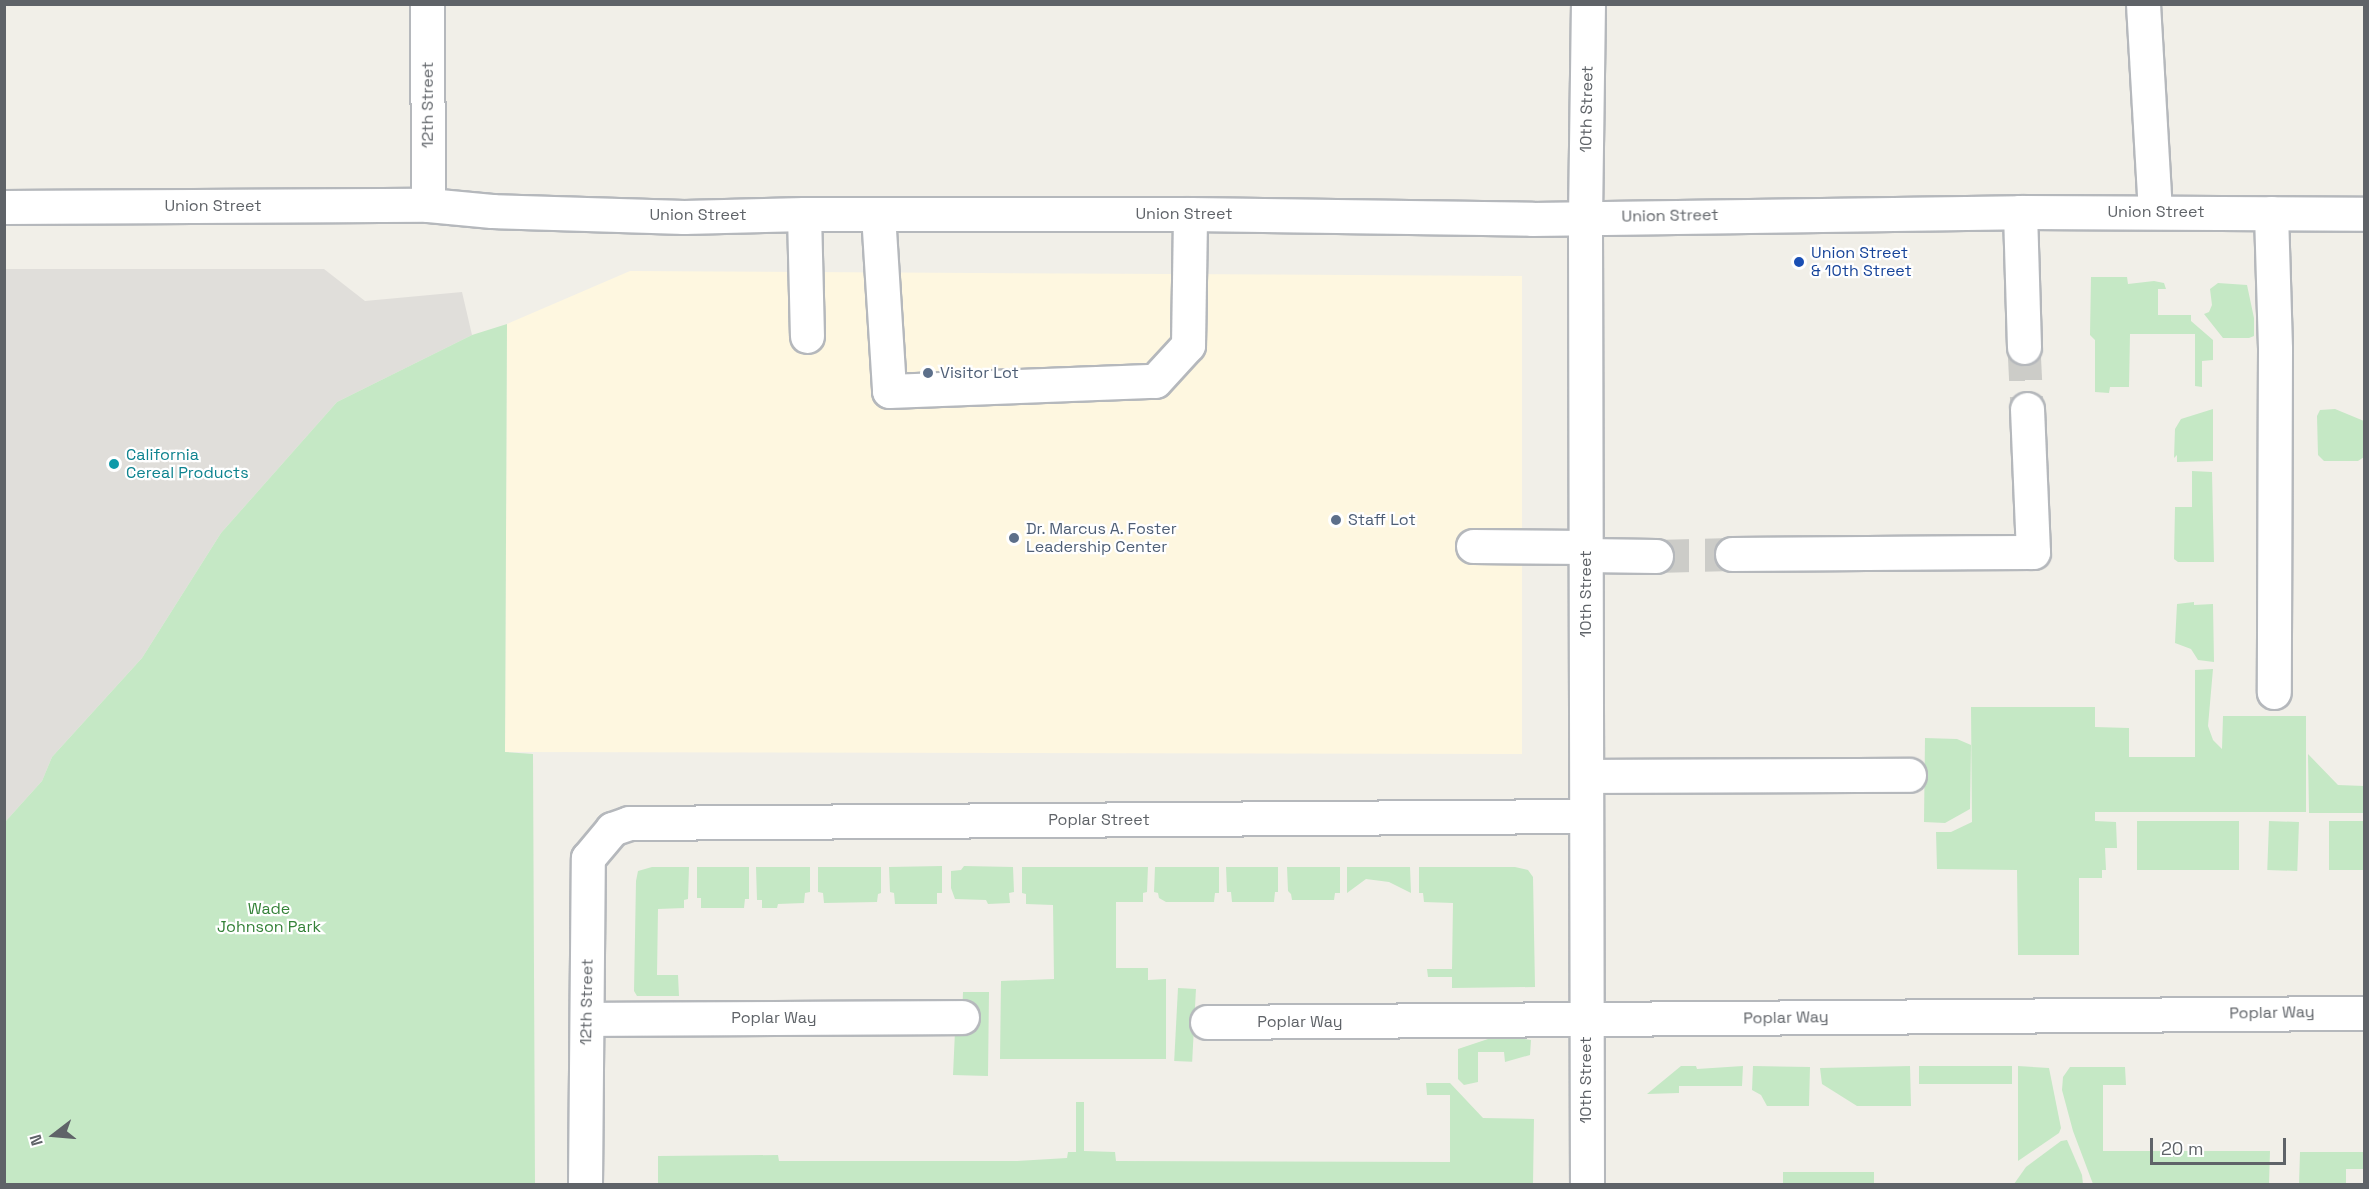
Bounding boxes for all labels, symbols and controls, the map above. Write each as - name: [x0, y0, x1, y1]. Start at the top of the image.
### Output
- street label: 12th Street: [418, 62, 438, 148]
- street label: 10th Street: [1577, 65, 1597, 153]
- street label: Union Street: [164, 196, 262, 216]
- street label: Union Street: [2107, 202, 2205, 222]
- street label: Union Street: [1135, 204, 1233, 224]
- street label: Union Street: [649, 205, 747, 225]
- street label: Union Street: [1621, 206, 1719, 226]
- place label: Union Street & 10th Street: [1811, 243, 1912, 281]
- marker: Union Street & 10th Street: [1792, 255, 1806, 269]
- place label: Visitor Lot: [940, 363, 1019, 383]
- marker: Visitor Lot: [921, 366, 935, 380]
- place label: California Cereal Products: [126, 445, 249, 483]
- marker: California Cereal Products: [107, 457, 121, 471]
- place label: Staff Lot: [1348, 510, 1416, 530]
- marker: Staff Lot: [1329, 513, 1343, 527]
- place label: Dr. Marcus A. Foster Leadership Center: [1026, 519, 1178, 557]
- marker: Dr. Marcus A. Foster Leadership Center: [1007, 531, 1021, 545]
- street label: 10th Street: [1576, 550, 1596, 638]
- street label: Poplar Street: [1048, 810, 1150, 830]
- park label: Wade Johnson Park: [217, 899, 321, 937]
- street label: 12th Street: [577, 959, 597, 1045]
- street label: Poplar Way: [2229, 1003, 2315, 1023]
- street label: Poplar Way: [731, 1008, 817, 1028]
- street label: Poplar Way: [1743, 1008, 1829, 1028]
- street label: Poplar Way: [1257, 1012, 1343, 1032]
- street label: 10th Street: [1576, 1036, 1596, 1124]
- north arrow: [24, 1105, 84, 1165]
- scale bar: [2153, 1126, 2290, 1164]
- text: N: [25, 1132, 48, 1148]
- text: 20 m: [2161, 1137, 2204, 1160]

